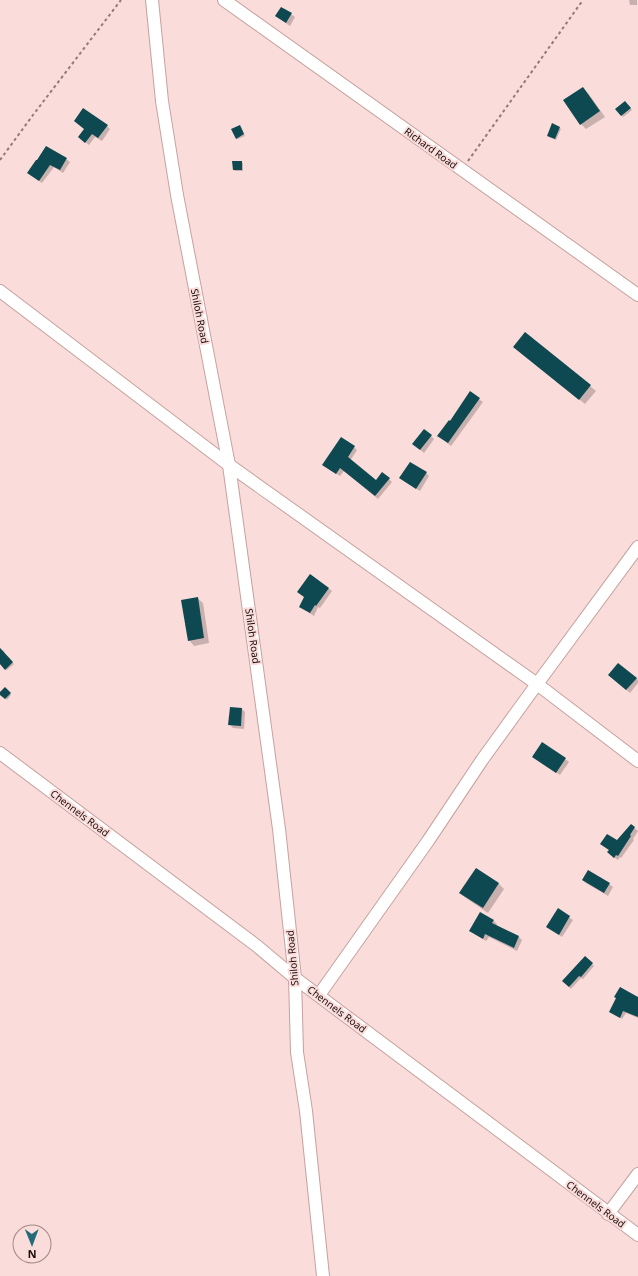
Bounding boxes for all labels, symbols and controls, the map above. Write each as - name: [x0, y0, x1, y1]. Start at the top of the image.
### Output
- street label: Richard Road: [402, 124, 460, 172]
- street label: Shiloh Road: [188, 287, 212, 345]
- street label: Shiloh Road: [242, 607, 264, 665]
- street label: Chennels Road: [48, 786, 112, 840]
- street label: Shiloh Road: [283, 930, 301, 986]
- street label: Chennels Road: [305, 982, 369, 1036]
- street label: Chennels Road: [564, 1177, 628, 1231]
- north arrow: [12, 1224, 52, 1264]
- text: N: [28, 1247, 37, 1262]

